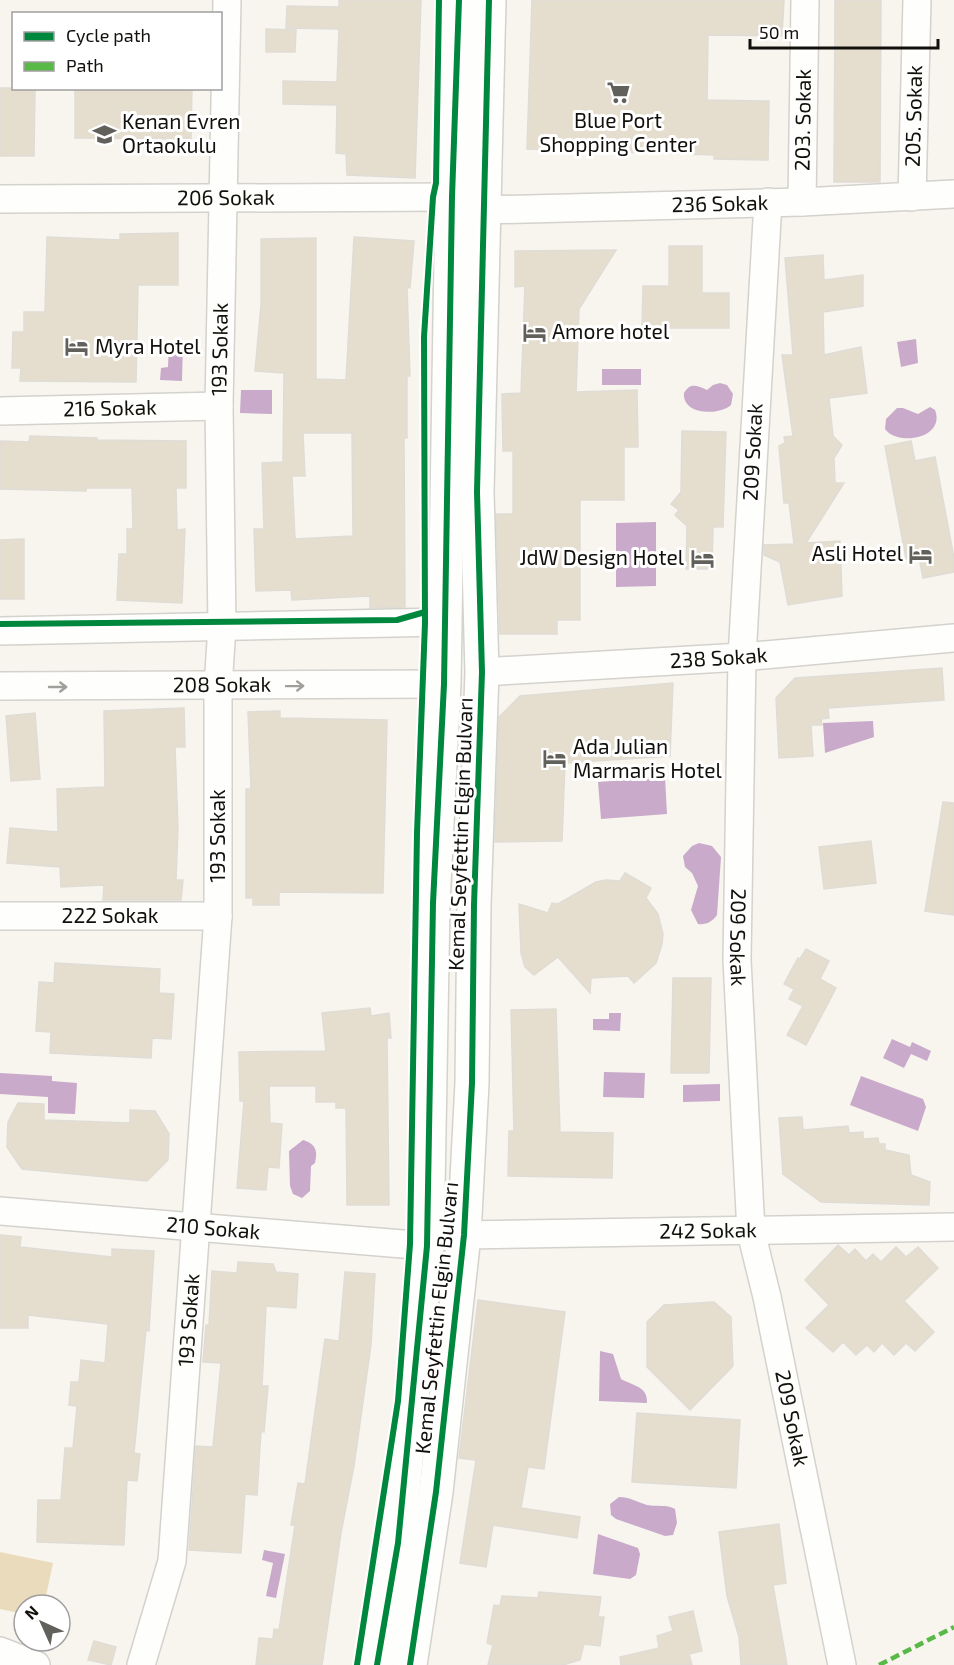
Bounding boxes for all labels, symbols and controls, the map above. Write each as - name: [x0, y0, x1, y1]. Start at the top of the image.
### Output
- legend: [12, 12, 222, 90]
- scale bar: [750, 12, 938, 50]
- text: 50 m: [759, 21, 799, 43]
- text: Cycle path: [66, 24, 151, 46]
- text: Path: [66, 54, 104, 76]
- street label: 205. Sokak: [899, 64, 926, 167]
- street label: 203. Sokak: [788, 68, 815, 171]
- supermarket icon: Blue Port Shopping Center: [605, 80, 631, 106]
- place label: Blue Port Shopping Center: [539, 107, 697, 156]
- place label: Kenan Evren Ortaokulu: [122, 108, 241, 157]
- school or university icon: Kenan Evren Ortaokulu: [91, 121, 117, 147]
- street label: 206 Sokak: [177, 184, 275, 209]
- street label: 236 Sokak: [671, 189, 769, 216]
- street label: 193 Sokak: [205, 302, 232, 396]
- place label: Amore hotel: [552, 318, 670, 343]
- hotel icon: Amore hotel: [521, 319, 547, 345]
- place label: Myra Hotel: [95, 333, 201, 358]
- hotel icon: Myra Hotel: [64, 334, 90, 360]
- street label: 216 Sokak: [63, 393, 157, 421]
- street label: 209 Sokak: [736, 402, 767, 501]
- place label: Asli Hotel: [812, 540, 904, 565]
- hotel icon: Asli Hotel: [908, 541, 934, 567]
- place label: JdW Design Hotel: [519, 544, 685, 569]
- hotel icon: JdW Design Hotel: [689, 545, 715, 571]
- street label: 238 Sokak: [669, 641, 769, 672]
- street label: 208 Sokak: [173, 671, 272, 696]
- one-way arrow: [285, 680, 305, 692]
- one-way arrow: [48, 681, 68, 693]
- street label: Kemal Seyfettin Elgin Bulvarı: [442, 697, 477, 971]
- place label: Ada Julian Marmaris Hotel: [573, 733, 722, 782]
- hotel icon: Ada Julian Marmaris Hotel: [542, 746, 568, 772]
- street label: 193 Sokak: [204, 789, 229, 883]
- street label: 209 Sokak: [726, 888, 752, 987]
- street label: 222 Sokak: [62, 902, 159, 927]
- street label: Kemal Seyfettin Elgin Bulvarı: [409, 1180, 462, 1455]
- street label: 210 Sokak: [165, 1211, 262, 1243]
- street label: 242 Sokak: [659, 1216, 757, 1243]
- street label: 193 Sokak: [172, 1272, 203, 1368]
- street label: 209 Sokak: [771, 1368, 815, 1469]
- north arrow: [12, 1593, 72, 1653]
- text: N: [20, 1601, 42, 1623]

